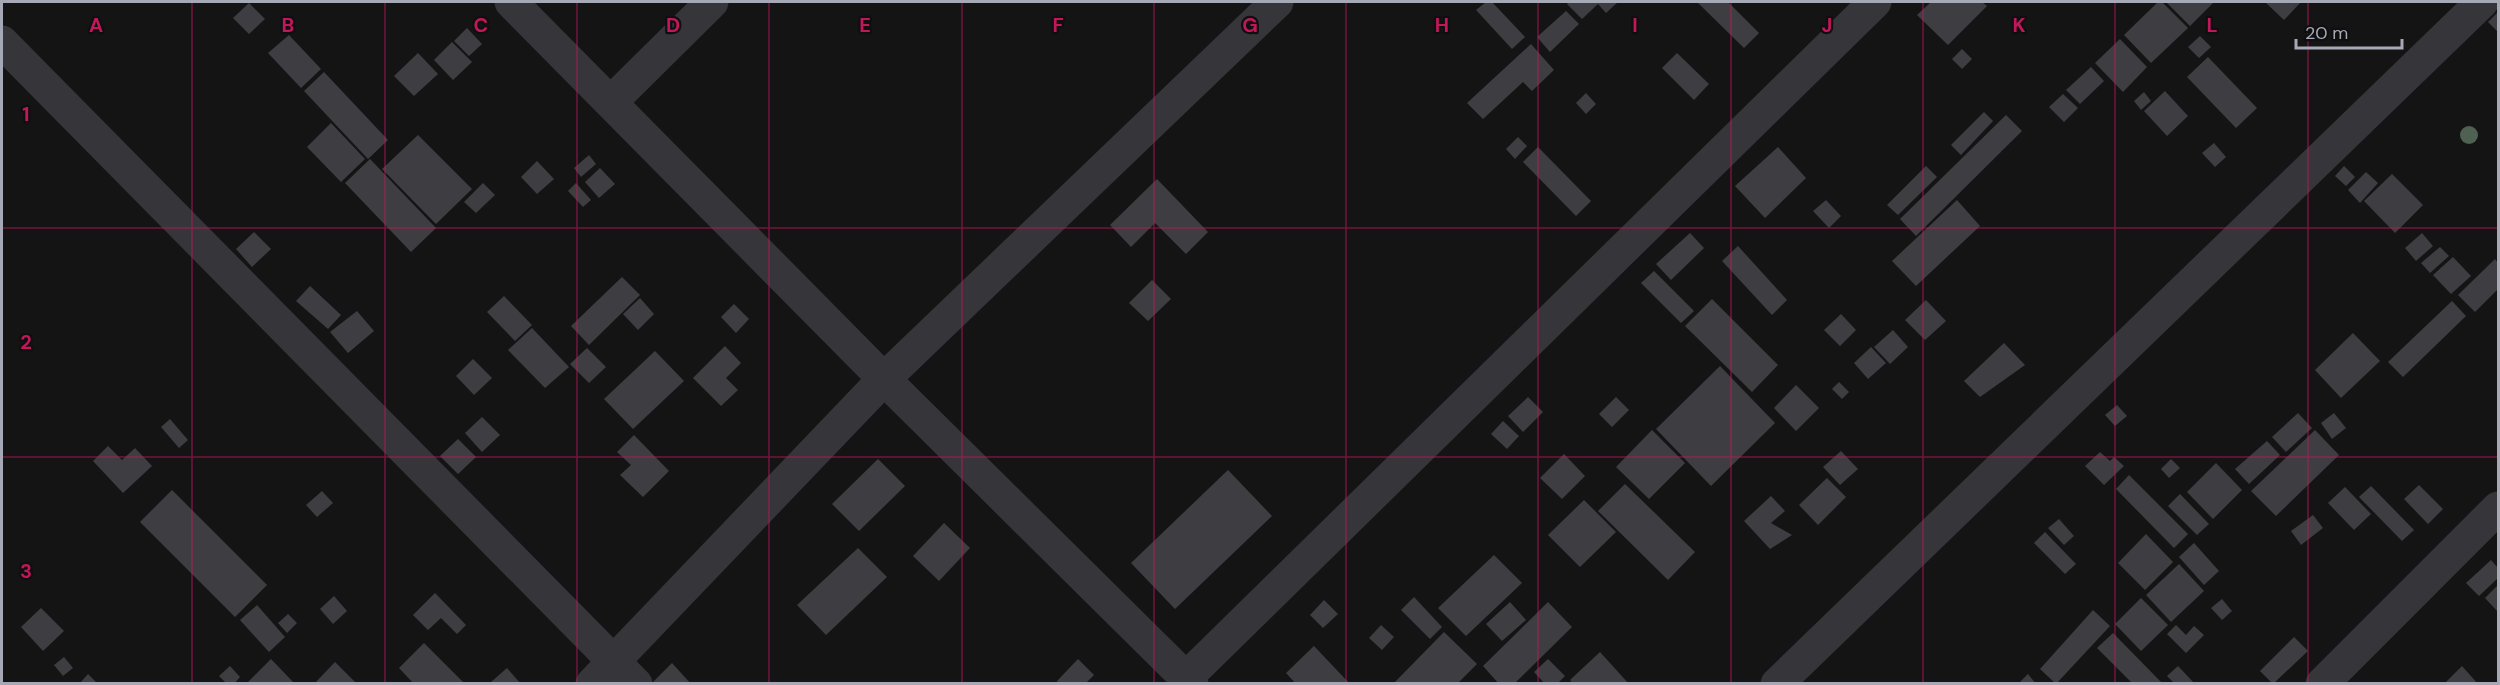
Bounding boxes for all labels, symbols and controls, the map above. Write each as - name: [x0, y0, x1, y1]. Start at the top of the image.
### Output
- text: A: [89, 12, 103, 38]
- text: B: [282, 12, 294, 38]
- text: C: [474, 12, 488, 38]
- text: D: [666, 12, 680, 38]
- text: E: [859, 12, 871, 38]
- text: F: [1052, 12, 1064, 38]
- text: G: [1242, 12, 1258, 38]
- text: H: [1435, 12, 1449, 38]
- text: I: [1632, 12, 1638, 38]
- text: J: [1822, 12, 1832, 38]
- text: K: [2012, 12, 2026, 38]
- text: L: [2206, 12, 2218, 38]
- scale bar: [2296, 12, 2402, 50]
- text: 20 m: [2305, 21, 2348, 45]
- text: 1: [22, 101, 30, 127]
- text: 2: [20, 329, 32, 355]
- text: 3: [20, 558, 32, 584]

